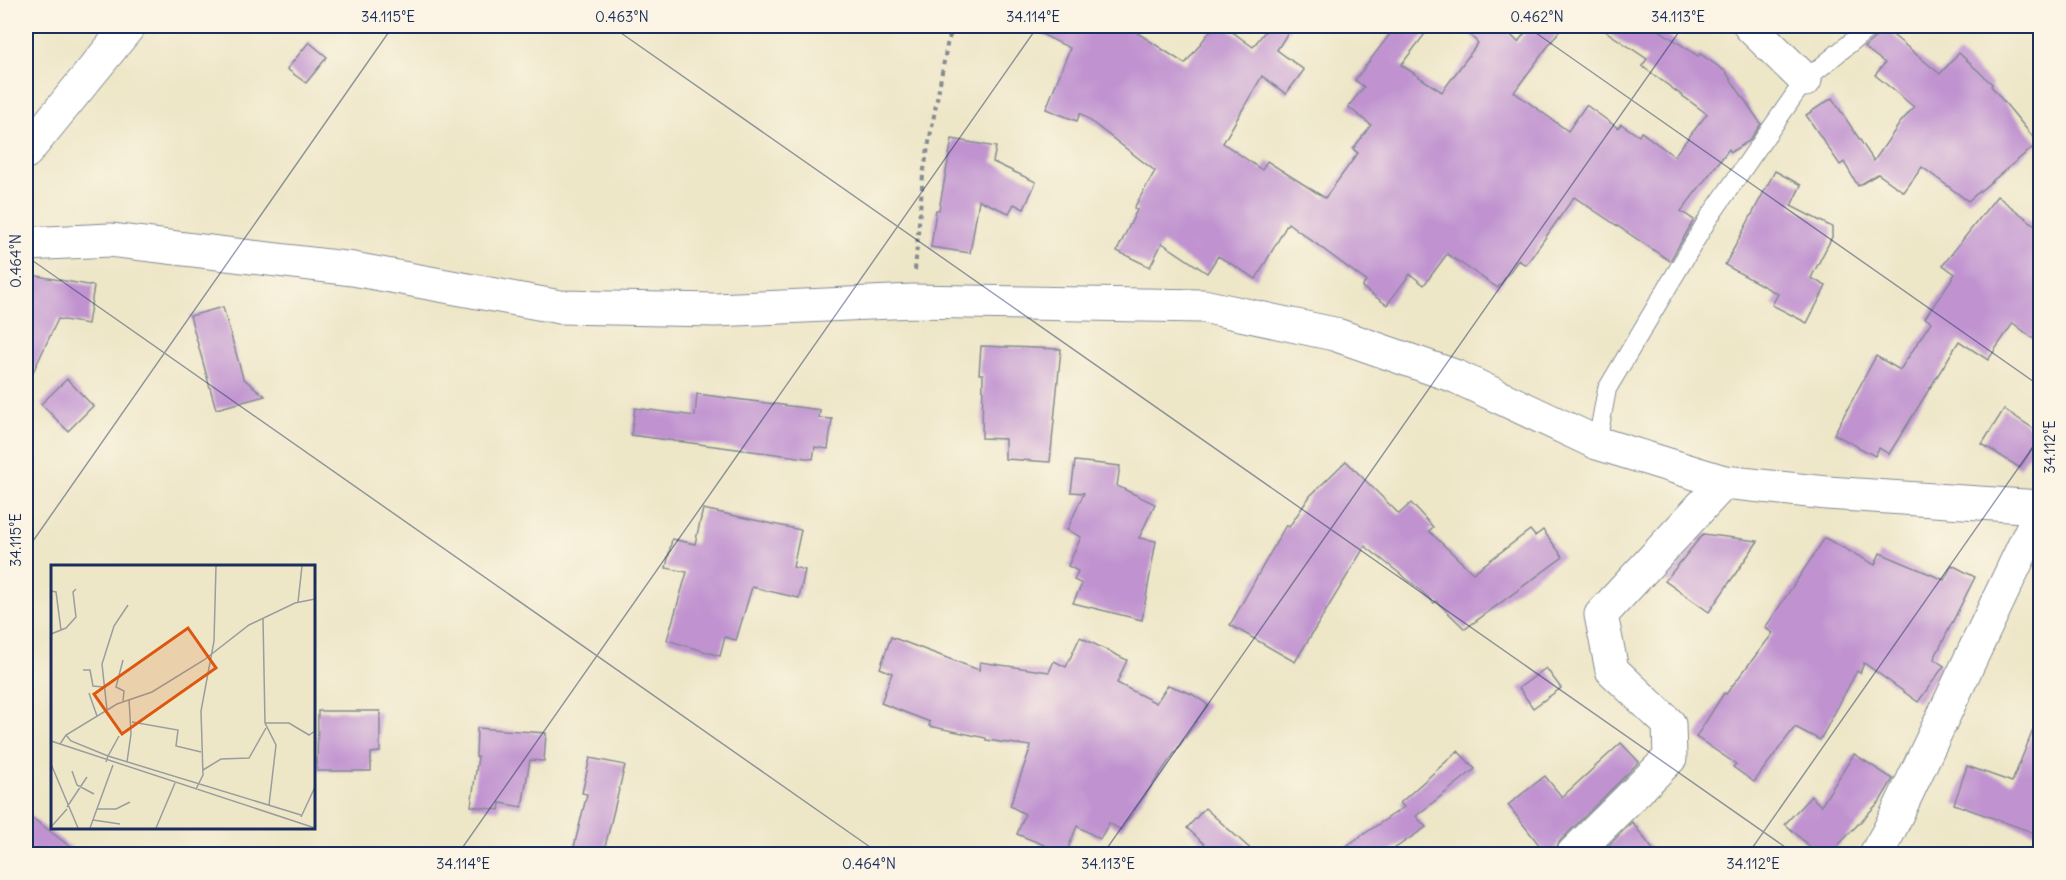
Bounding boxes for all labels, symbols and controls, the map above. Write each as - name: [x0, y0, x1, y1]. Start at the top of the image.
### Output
- text: 34.115°E: [361, 7, 415, 26]
- text: 0.463°N: [595, 7, 649, 26]
- text: 34.114°E: [1006, 7, 1060, 26]
- text: 0.462°N: [1510, 7, 1564, 26]
- text: 34.113°E: [1651, 7, 1705, 26]
- text: 0.464°N: [6, 234, 25, 288]
- text: 34.112°E: [2040, 420, 2059, 474]
- text: 34.115°E: [6, 513, 25, 567]
- inset map: [51, 565, 315, 829]
- text: 34.114°E: [436, 854, 490, 873]
- text: 0.464°N: [842, 854, 896, 873]
- text: 34.113°E: [1081, 854, 1135, 873]
- text: 34.112°E: [1726, 854, 1780, 873]

